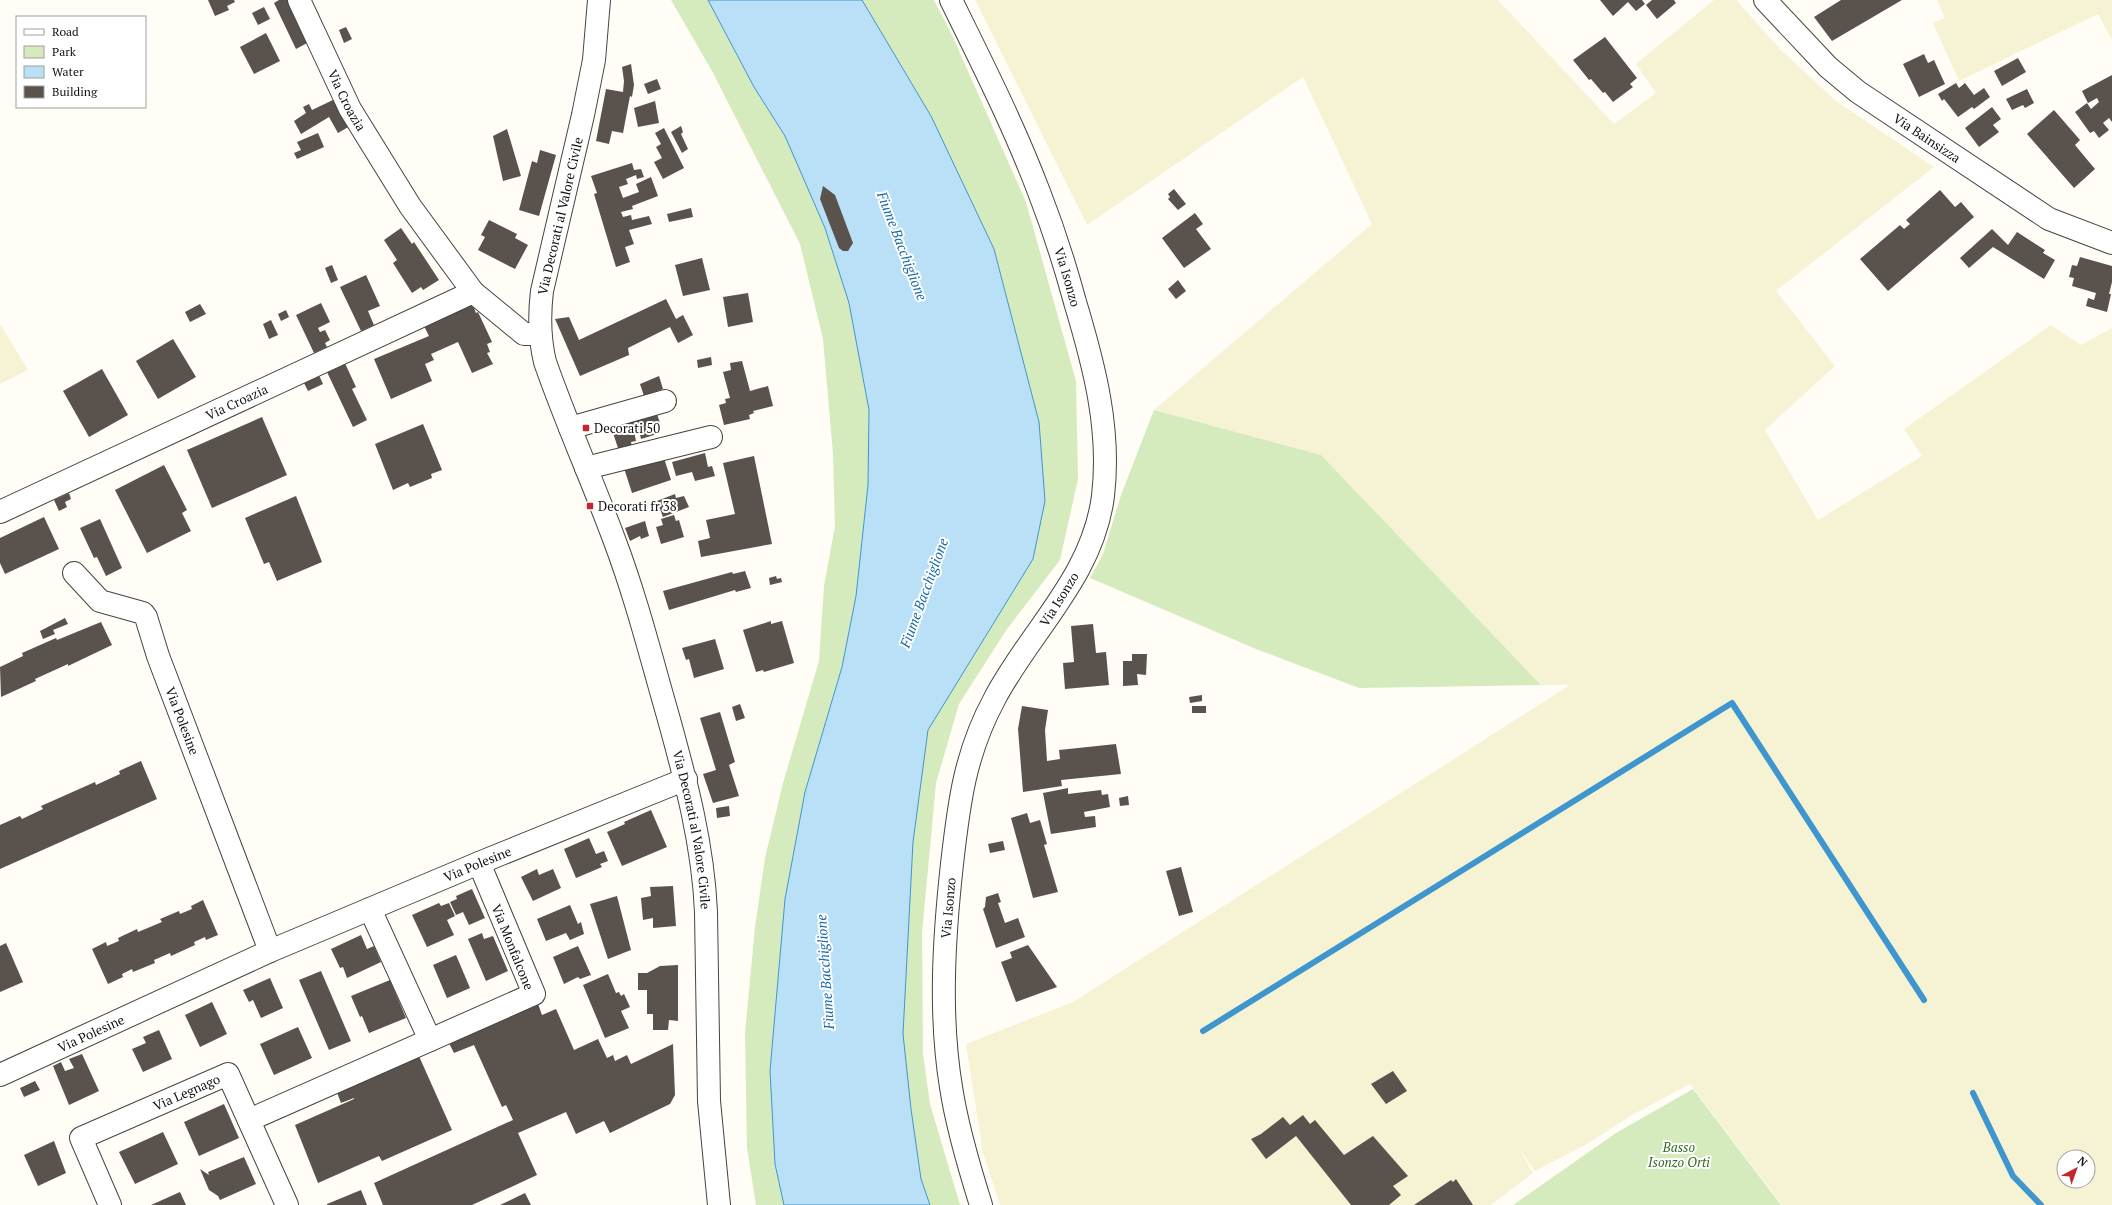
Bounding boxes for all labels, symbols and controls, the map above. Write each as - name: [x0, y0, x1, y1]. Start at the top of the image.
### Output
- legend: [16, 16, 146, 108]
- text: Road: [52, 24, 79, 39]
- text: Park: [52, 44, 77, 59]
- text: Water: [52, 64, 84, 79]
- street label: Via Croazia: [324, 67, 370, 134]
- text: Building: [52, 84, 98, 99]
- street label: Via Bainsizza: [1890, 109, 1965, 167]
- street label: Via Decorati al Valore Civile: [533, 135, 587, 297]
- water label: Fiume Bacchiglione: [873, 188, 932, 304]
- street label: Via Isonzo: [1050, 245, 1085, 309]
- street label: Via Croazia: [203, 380, 271, 424]
- place label: Decorati 50: [594, 419, 660, 437]
- marker: Decorati 50: [581, 423, 591, 433]
- place label: Decorati fr 38: [598, 497, 677, 515]
- marker: Decorati fr 38: [585, 501, 595, 511]
- water label: Fiume Bacchiglione: [895, 535, 952, 651]
- street label: Via Isonzo: [1035, 568, 1083, 630]
- street label: Via Polesine: [162, 684, 204, 757]
- street label: Via Decorati al Valore Civile: [669, 748, 715, 910]
- street label: Via Polesine: [441, 842, 514, 886]
- street label: Via Isonzo: [936, 877, 960, 939]
- street label: Via Monfalcone: [488, 901, 538, 993]
- water label: Fiume Bacchiglione: [811, 913, 838, 1031]
- street label: Via Polesine: [55, 1010, 127, 1056]
- street label: Via Legnago: [150, 1070, 223, 1115]
- park label: Basso Isonzo Orti: [1647, 1138, 1710, 1171]
- north arrow: [2056, 1149, 2096, 1189]
- text: N: [2075, 1153, 2091, 1170]

